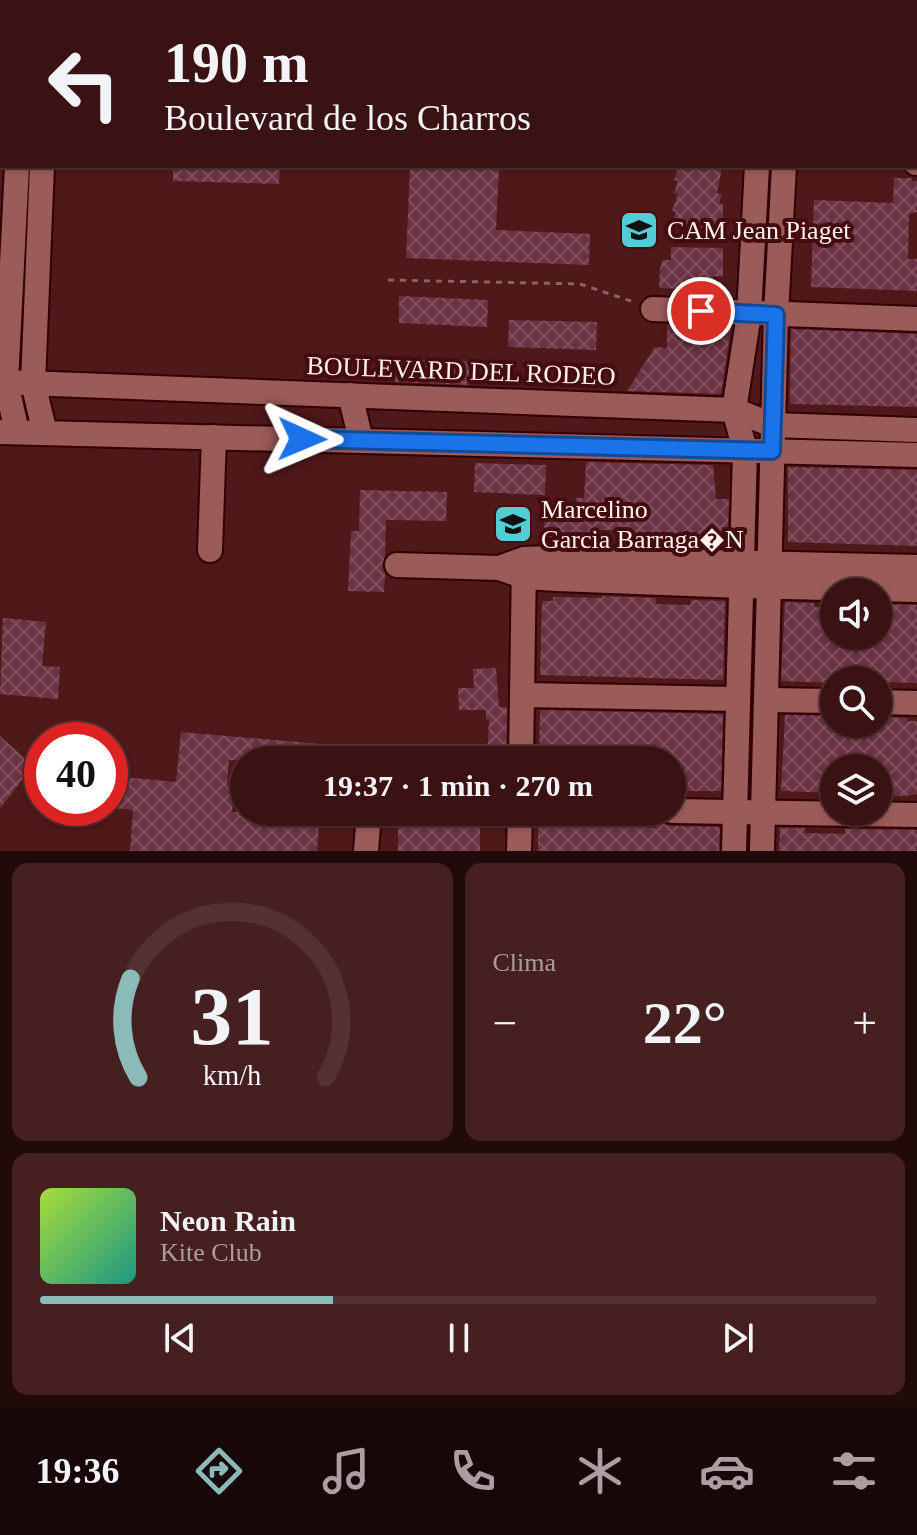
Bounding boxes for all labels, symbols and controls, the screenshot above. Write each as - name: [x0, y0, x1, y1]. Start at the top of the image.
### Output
- icon: left: [32, 32, 136, 136]
- text: 190 m: [164, 32, 309, 94]
- text: Boulevard de los Charros: [164, 98, 531, 138]
- school or university icon: CAM Jean Piaget: [618, 209, 660, 251]
- place label: CAM Jean Piaget: [667, 216, 851, 245]
- pin: [667, 277, 735, 345]
- icon: arrive: [679, 289, 723, 333]
- street label: BOULEVARD DEL RODEO: [306, 351, 616, 391]
- position arrow: [260, 397, 344, 481]
- place label: Marcelino Garcia Barraga�N: [541, 495, 744, 554]
- school or university icon: Marcelino Garcia Barraga�N: [492, 503, 534, 545]
- map controls: [820, 578, 892, 826]
- button: sound: [820, 578, 892, 650]
- button: search: [820, 666, 892, 738]
- speed limit sign: 40: [24, 722, 128, 826]
- button: layers: [820, 754, 892, 826]
- text: 19:37 · 1 min · 270 m: [323, 769, 593, 802]
- text: Clima: [493, 948, 556, 977]
- text: 31: [191, 970, 274, 1062]
- text: 22°: [643, 990, 727, 1056]
- text: −: [493, 999, 517, 1048]
- text: +: [852, 999, 877, 1048]
- text: km/h: [203, 1060, 262, 1091]
- text: Neon Rain: [160, 1204, 296, 1237]
- text: Kite Club: [160, 1238, 262, 1267]
- icon: previous: [158, 1316, 202, 1360]
- icon: pause: [437, 1316, 481, 1360]
- icon: next: [716, 1316, 760, 1360]
- icon: directions: [191, 1443, 247, 1499]
- icon: music: [318, 1443, 374, 1499]
- icon: phone: [445, 1443, 501, 1499]
- icon: climate: [572, 1443, 628, 1499]
- icon: car: [699, 1443, 755, 1499]
- icon: filters: [826, 1443, 882, 1499]
- text: 19:36: [36, 1451, 120, 1491]

